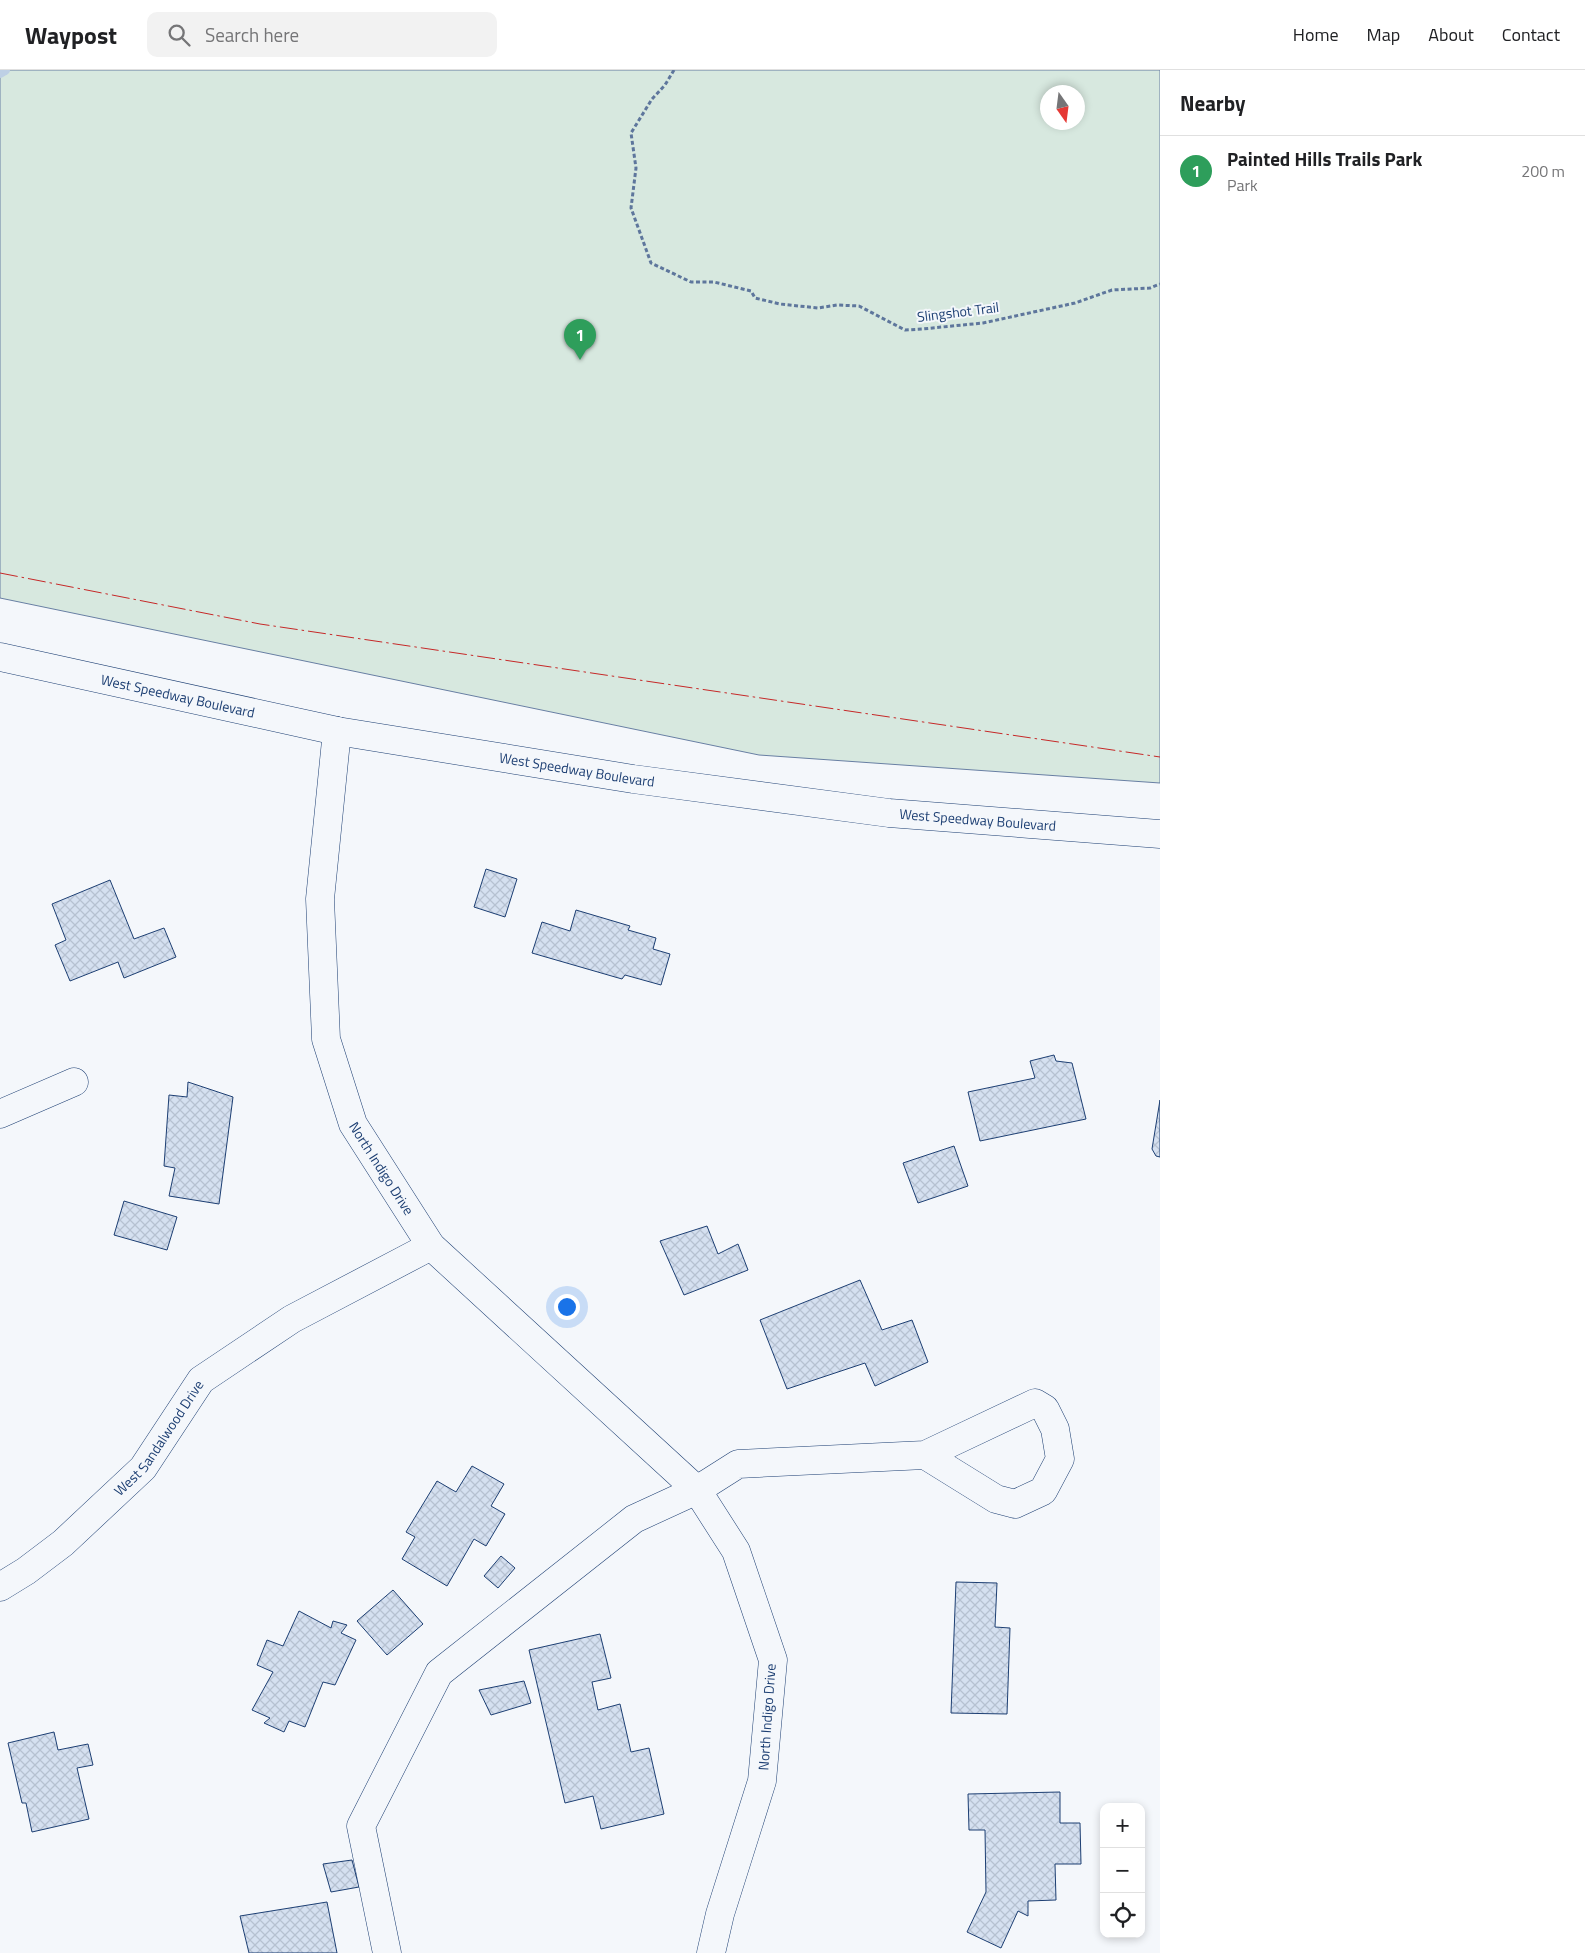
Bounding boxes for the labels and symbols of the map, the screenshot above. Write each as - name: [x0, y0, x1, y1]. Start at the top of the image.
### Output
- north arrow: [1040, 85, 1085, 130]
- street label: Slingshot Trail: [916, 296, 1000, 327]
- pin: 1: [564, 319, 596, 360]
- street label: West Speedway Boulevard: [99, 668, 257, 723]
- street label: West Speedway Boulevard: [498, 746, 656, 792]
- street label: West Speedway Boulevard: [899, 803, 1057, 836]
- street label: North Indigo Drive: [344, 1117, 420, 1219]
- your location: [554, 1294, 580, 1320]
- street label: West Sandalwood Drive: [109, 1376, 208, 1500]
- street label: North Indigo Drive: [752, 1663, 781, 1771]

